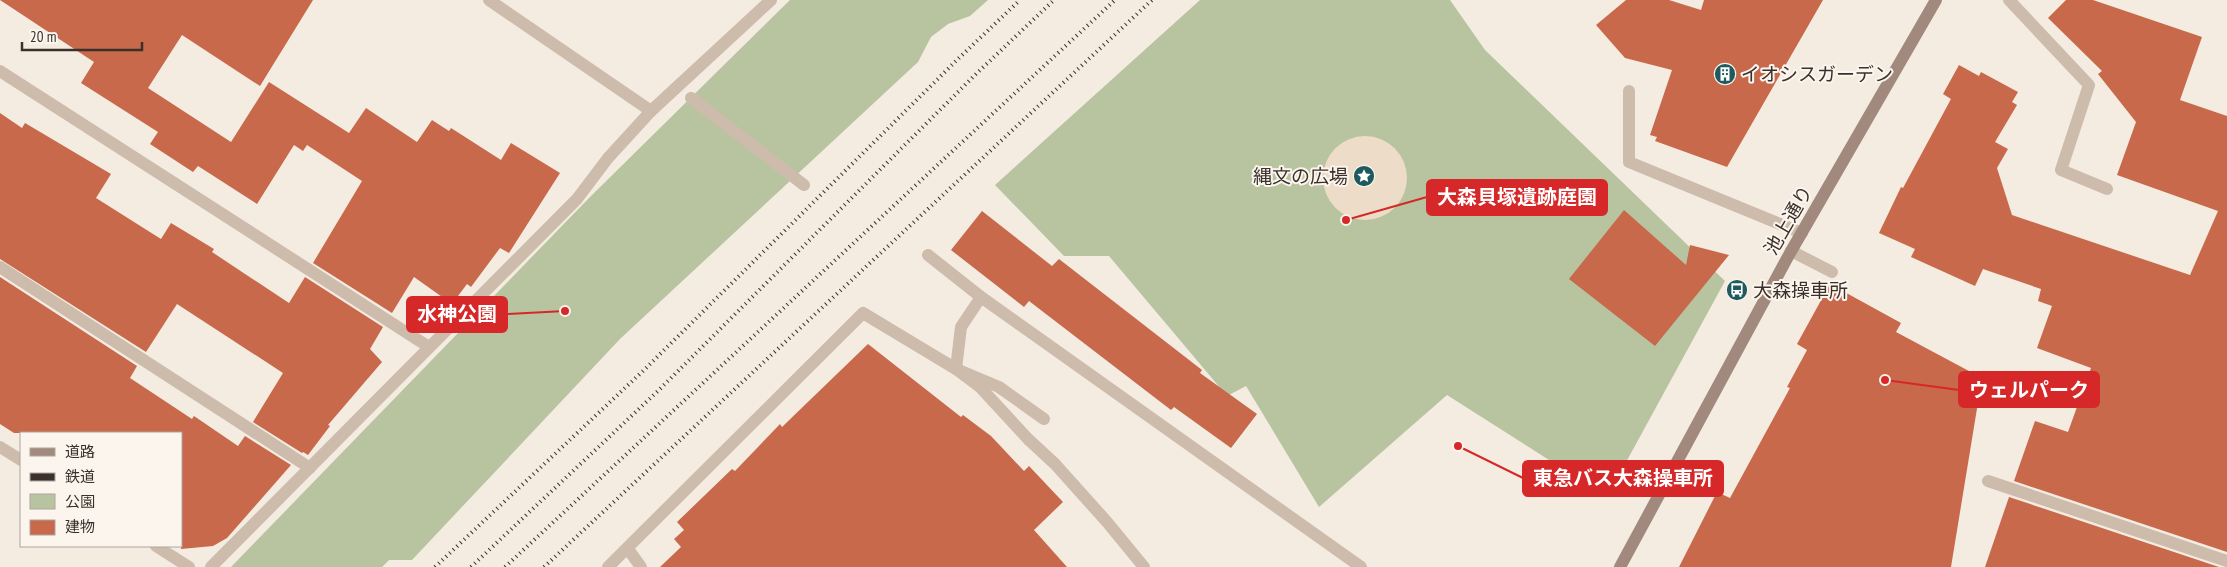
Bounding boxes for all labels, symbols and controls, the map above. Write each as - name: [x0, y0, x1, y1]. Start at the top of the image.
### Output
- scale bar: [22, 20, 142, 52]
- text: 20 m: [30, 27, 56, 46]
- building icon: イオシスガーデン: [1713, 62, 1737, 86]
- place label: イオシスガーデン: [1741, 62, 1893, 86]
- place label: 縄文の広場: [1253, 164, 1348, 188]
- place icon: 縄文の広場: [1352, 164, 1376, 188]
- callout: 大森貝塚遺跡庭園: [1427, 180, 1607, 215]
- street label: 池上通り: [1759, 181, 1817, 259]
- text: 大森貝塚遺跡庭園: [1437, 184, 1597, 210]
- bus stop icon: 大森操車所: [1725, 278, 1749, 302]
- place label: 大森操車所: [1753, 278, 1848, 302]
- callout: 水神公園: [407, 297, 507, 332]
- text: 水神公園: [417, 301, 497, 327]
- callout: ウェルパーク: [1959, 372, 2099, 407]
- text: ウェルパーク: [1969, 377, 2089, 403]
- legend: [20, 432, 182, 547]
- text: 道路: [65, 442, 95, 461]
- callout: 東急バス大森操車所: [1523, 461, 1723, 496]
- text: 東急バス大森操車所: [1533, 465, 1713, 491]
- text: 鉄道: [65, 467, 95, 486]
- text: 公園: [65, 492, 95, 511]
- text: 建物: [65, 517, 95, 536]

